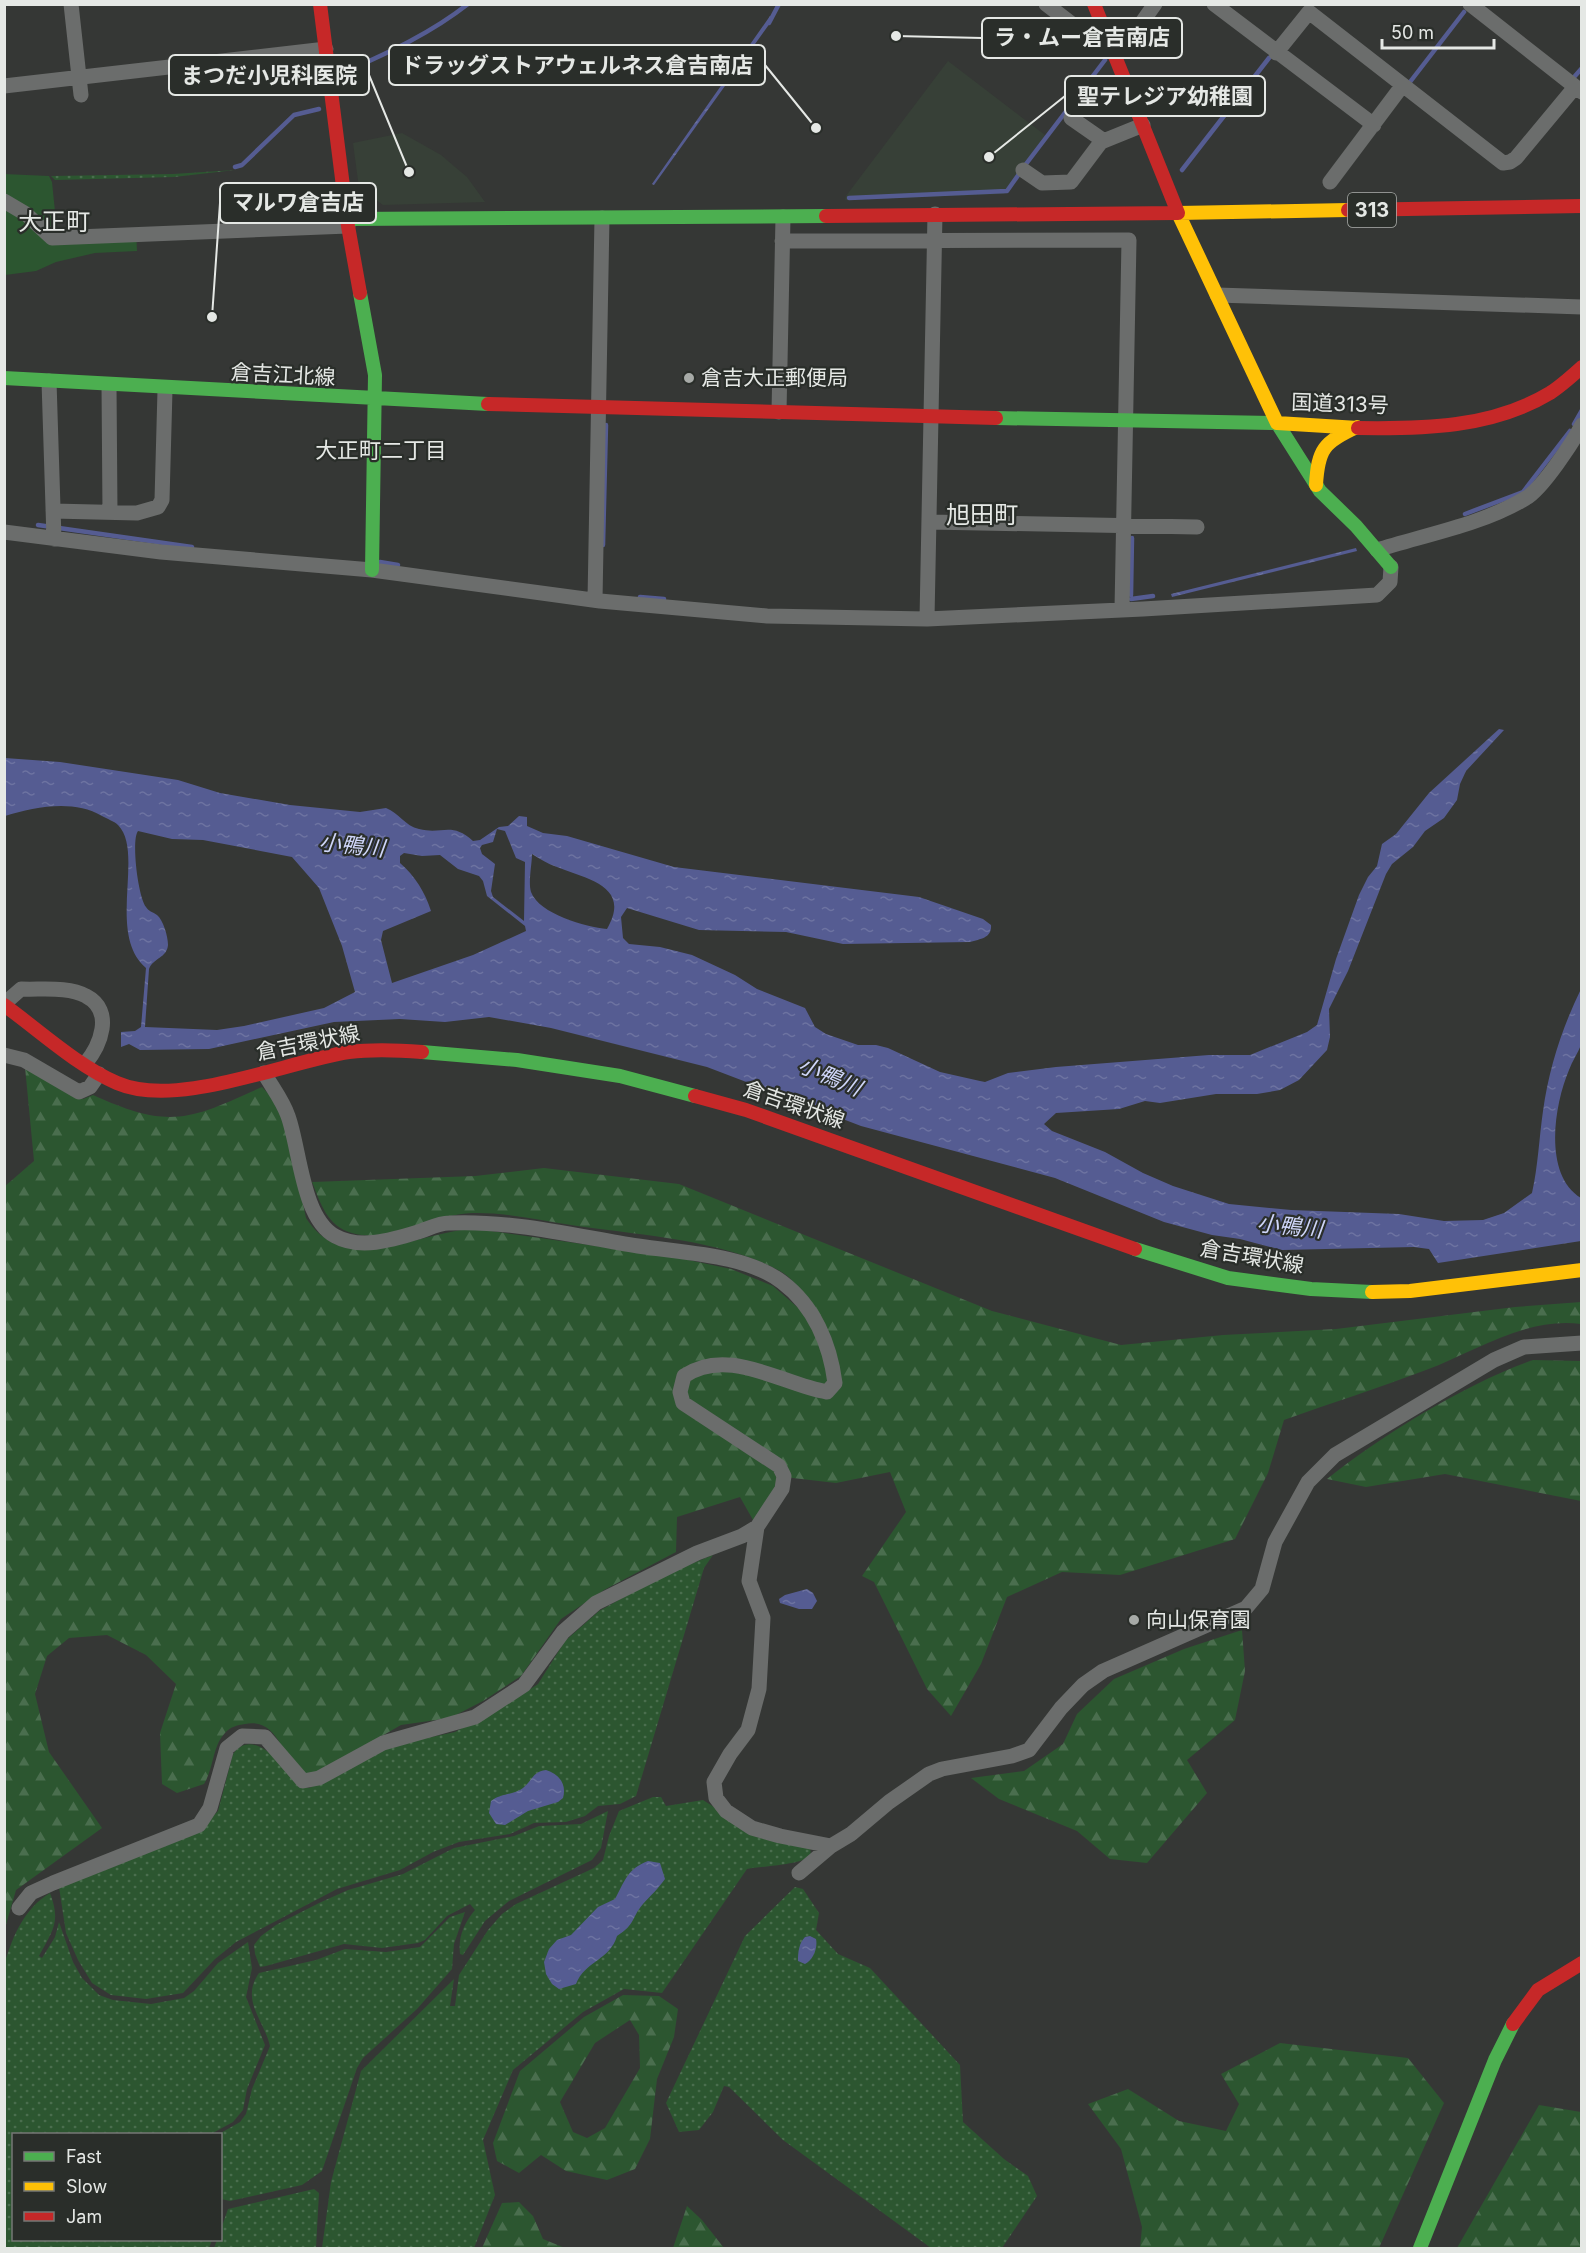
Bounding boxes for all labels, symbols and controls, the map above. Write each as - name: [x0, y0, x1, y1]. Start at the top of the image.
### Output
- scale bar: [1382, 12, 1494, 50]
- callout: ラ・ムー倉吉南店: [982, 18, 1182, 58]
- text: 50 m: [1391, 22, 1434, 43]
- text: ラ・ムー倉吉南店: [994, 24, 1170, 50]
- callout: ドラッグストアウェルネス倉吉南店: [389, 45, 765, 85]
- text: ドラッグストアウェルネス倉吉南店: [401, 52, 753, 78]
- callout: まつだ小児科医院: [169, 55, 369, 95]
- text: まつだ小児科医院: [181, 62, 357, 88]
- callout: 聖テレジア幼稚園: [1065, 76, 1265, 116]
- text: 聖テレジア幼稚園: [1077, 83, 1253, 109]
- callout: マルワ倉吉店: [220, 183, 376, 223]
- text: マルワ倉吉店: [232, 189, 364, 215]
- road number: 313: [1348, 193, 1396, 227]
- district label: 大正町: [18, 207, 90, 236]
- street label: 倉吉江北線: [230, 359, 336, 390]
- place label: 倉吉大正郵便局: [701, 365, 848, 390]
- marker: 倉吉大正郵便局: [682, 371, 696, 385]
- street label: 国道313号: [1291, 389, 1389, 418]
- district label: 大正町二丁目: [315, 437, 447, 463]
- district label: 旭田町: [946, 500, 1018, 529]
- water label: 小鴨川: [318, 829, 388, 862]
- street label: 倉吉環状線: [254, 1020, 362, 1065]
- water label: 小鴨川: [795, 1051, 867, 1102]
- street label: 倉吉環状線: [740, 1076, 848, 1133]
- water label: 小鴨川: [1256, 1210, 1326, 1243]
- street label: 倉吉環状線: [1198, 1235, 1306, 1278]
- place label: 向山保育園: [1146, 1607, 1251, 1632]
- marker: 向山保育園: [1127, 1613, 1141, 1627]
- legend: [12, 2133, 222, 2241]
- text: Fast: [66, 2146, 102, 2167]
- text: Slow: [66, 2176, 107, 2197]
- text: Jam: [66, 2206, 102, 2227]

